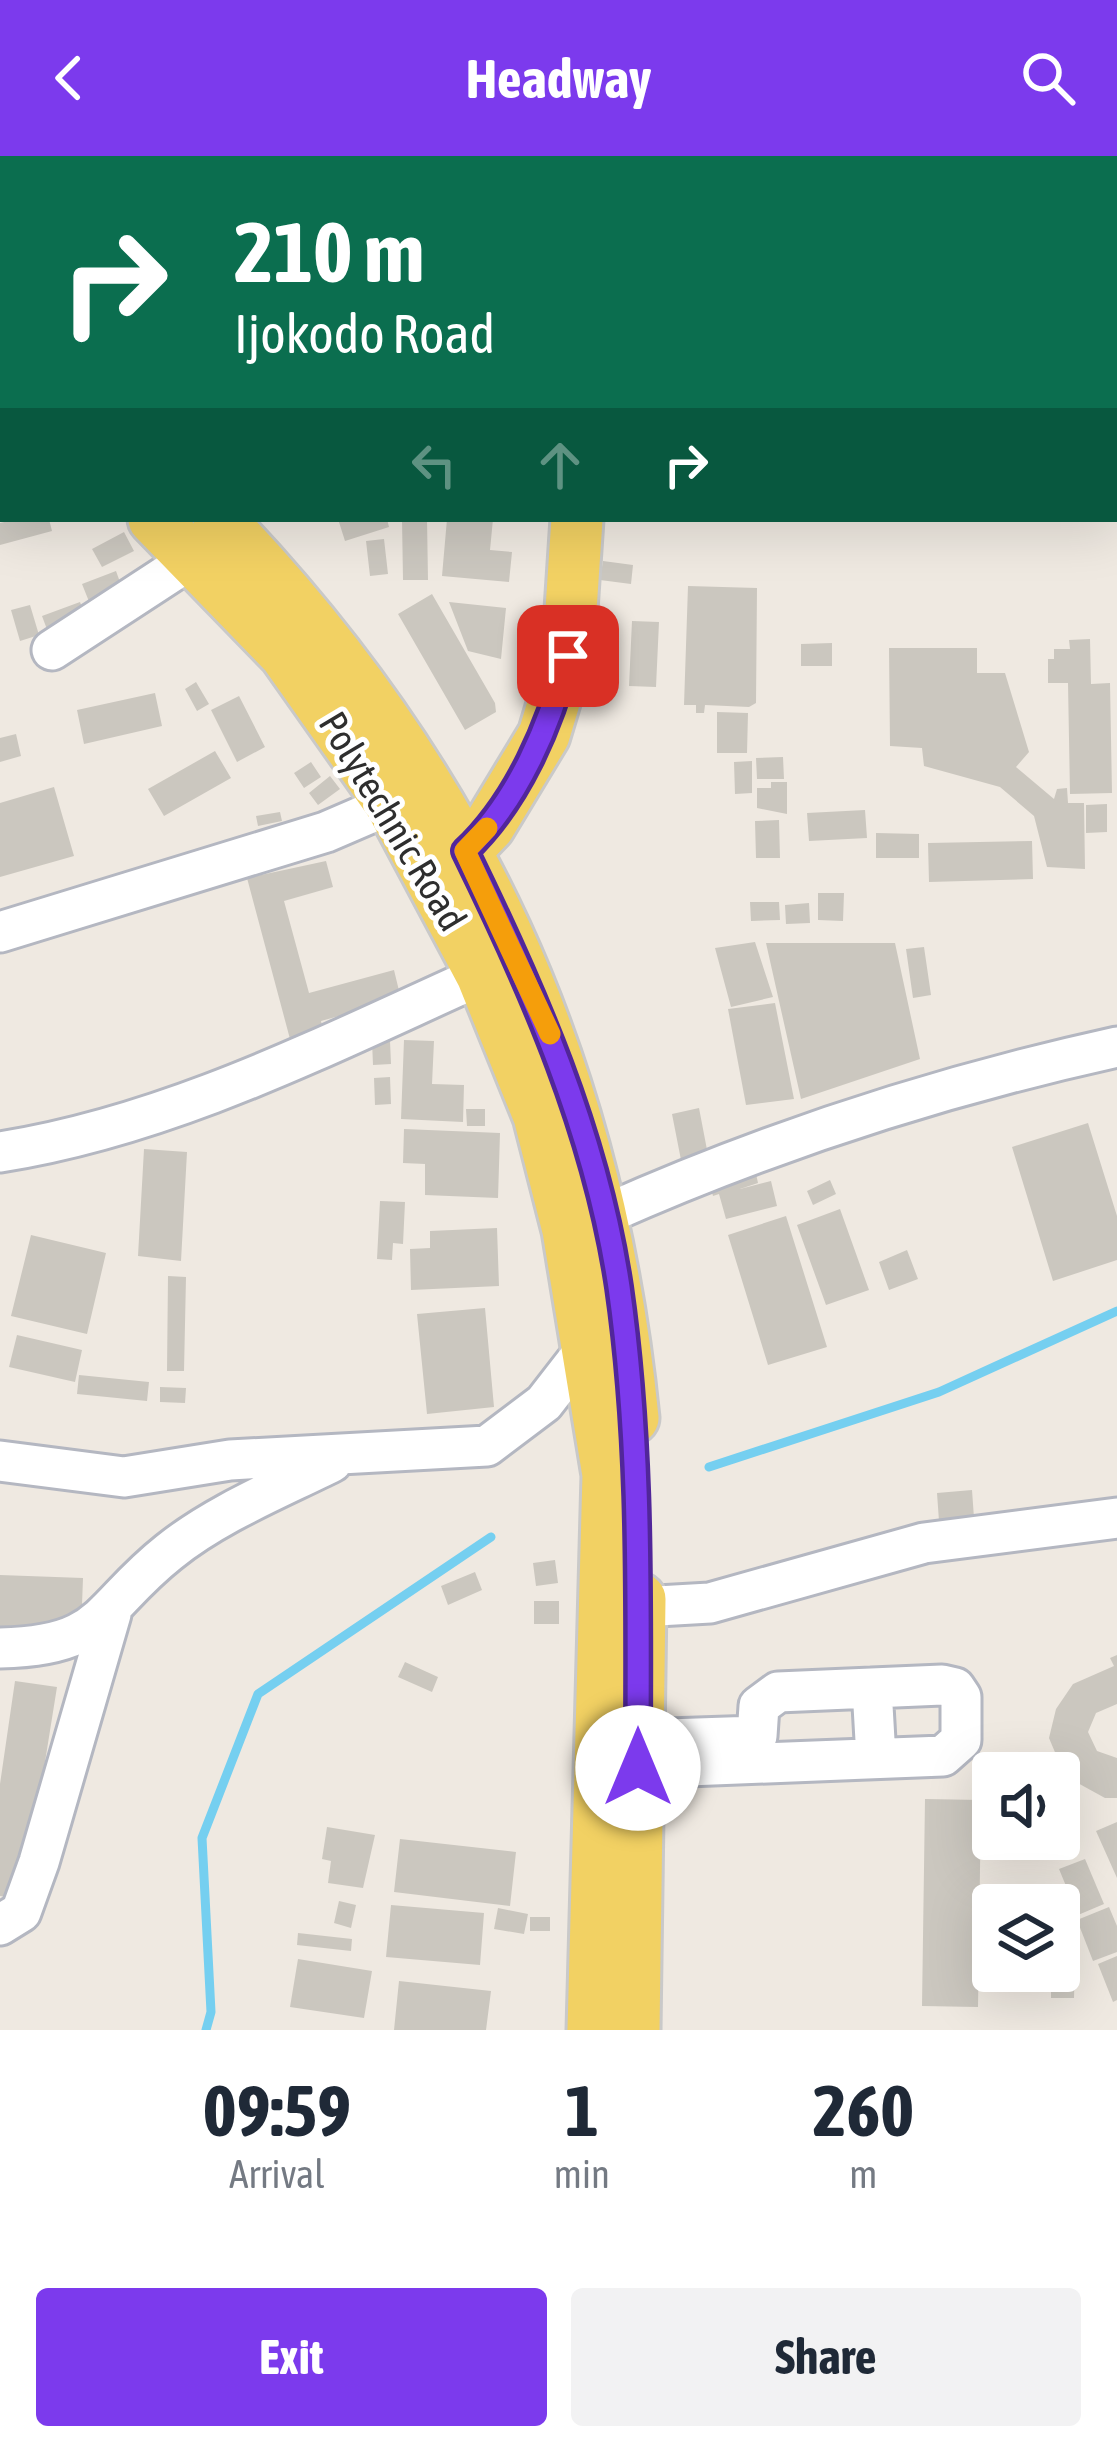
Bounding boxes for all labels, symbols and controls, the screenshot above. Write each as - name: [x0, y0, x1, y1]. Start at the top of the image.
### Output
- icon: back: [36, 45, 102, 111]
- icon: search: [1015, 45, 1081, 111]
- text: Headway: [466, 48, 651, 109]
- icon: right: [36, 204, 192, 360]
- text: 210 m: [234, 204, 424, 300]
- text: Ijokodo Road: [234, 303, 495, 364]
- icon: left: [401, 432, 467, 498]
- icon: ahead: [527, 432, 593, 498]
- icon: right: [653, 432, 719, 498]
- pin: [517, 605, 619, 707]
- icon: arrive: [535, 623, 601, 689]
- street label: Polytechnic Road: [311, 704, 475, 938]
- position arrow: [575, 1705, 701, 1831]
- map controls: [972, 1752, 1080, 1992]
- button: sound: [972, 1752, 1080, 1860]
- button: layers: [972, 1884, 1080, 1992]
- text: 09:59: [203, 2069, 351, 2151]
- text: 1: [565, 2069, 599, 2151]
- text: 260: [813, 2069, 914, 2151]
- text: Arrival: [229, 2152, 325, 2196]
- text: min: [554, 2152, 610, 2196]
- text: m: [849, 2152, 877, 2196]
- button: Exit: [36, 2288, 547, 2426]
- button: Share: [571, 2288, 1081, 2426]

